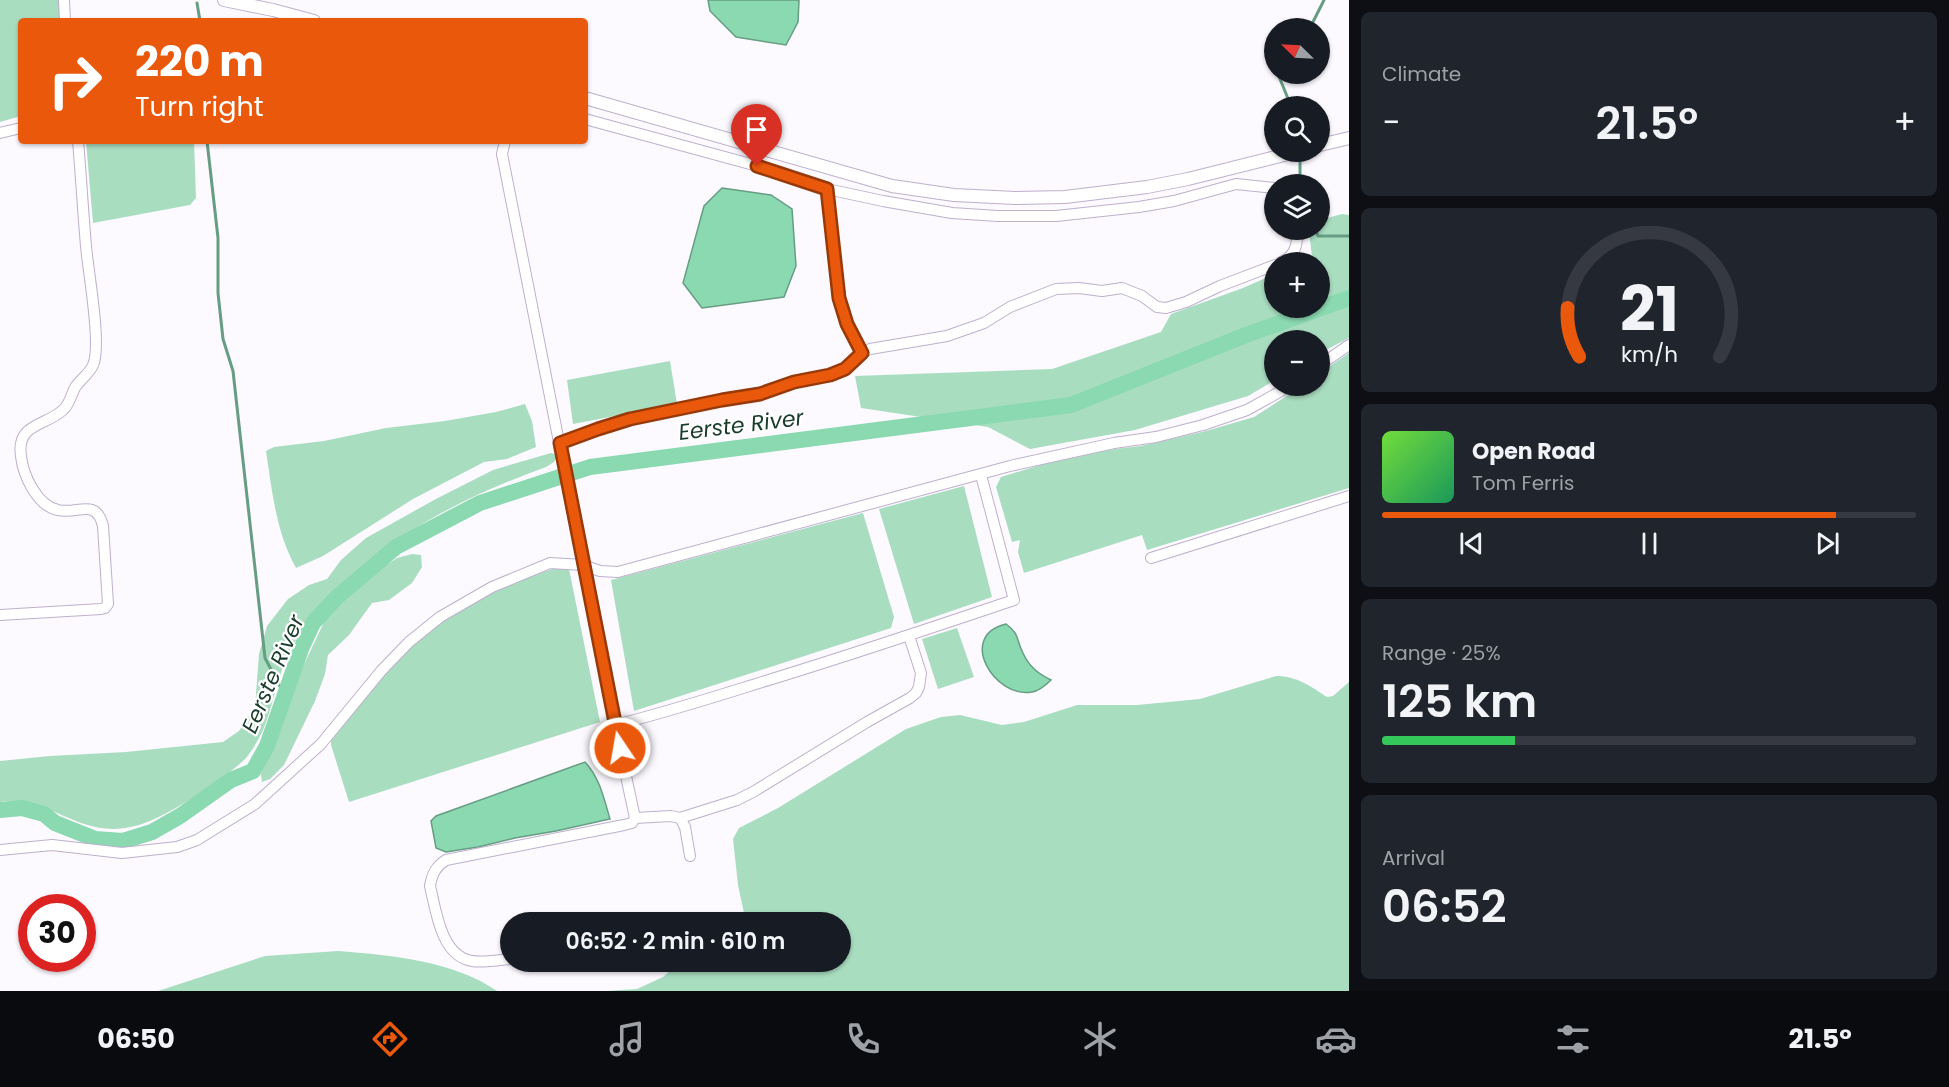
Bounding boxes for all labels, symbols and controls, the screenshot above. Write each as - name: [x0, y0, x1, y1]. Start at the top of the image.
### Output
- north arrow: [1264, 18, 1330, 84]
- map controls: [1264, 18, 1330, 396]
- text: 220 m: [135, 32, 264, 91]
- icon: right: [36, 42, 114, 120]
- text: Climate: [1382, 60, 1461, 88]
- text: Turn right: [135, 88, 264, 125]
- text: 21.5°: [1595, 92, 1698, 155]
- button: search: [1264, 96, 1330, 162]
- text: −: [1382, 99, 1400, 146]
- text: +: [1893, 99, 1916, 146]
- pin: [731, 104, 782, 166]
- icon: arrive: [740, 113, 773, 146]
- button: layers: [1264, 174, 1330, 240]
- button: +: [1264, 252, 1330, 318]
- text: 21: [1619, 265, 1679, 353]
- button: −: [1264, 330, 1330, 396]
- text: km/h: [1620, 339, 1678, 370]
- water label: Eerste River: [677, 402, 806, 448]
- text: Open Road: [1472, 436, 1596, 467]
- text: Tom Ferris: [1472, 469, 1574, 497]
- icon: previous: [1455, 527, 1488, 560]
- icon: pause: [1633, 527, 1666, 560]
- icon: next: [1811, 527, 1844, 560]
- water label: Eerste River: [234, 609, 312, 738]
- text: Range · 25%: [1382, 639, 1501, 667]
- text: 125 km: [1382, 670, 1537, 733]
- position arrow: [588, 716, 652, 780]
- text: Arrival: [1382, 844, 1445, 872]
- text: 06:52: [1382, 875, 1507, 938]
- speed limit sign: 30: [18, 894, 96, 972]
- text: 06:52 · 2 min · 610 m: [566, 926, 785, 957]
- icon: directions: [369, 1018, 411, 1060]
- icon: music: [606, 1018, 648, 1060]
- icon: phone: [842, 1018, 884, 1060]
- icon: climate: [1079, 1018, 1121, 1060]
- icon: car: [1315, 1018, 1357, 1060]
- icon: filters: [1552, 1018, 1594, 1060]
- text: 06:50: [97, 1020, 175, 1057]
- text: 21.5°: [1788, 1020, 1852, 1057]

